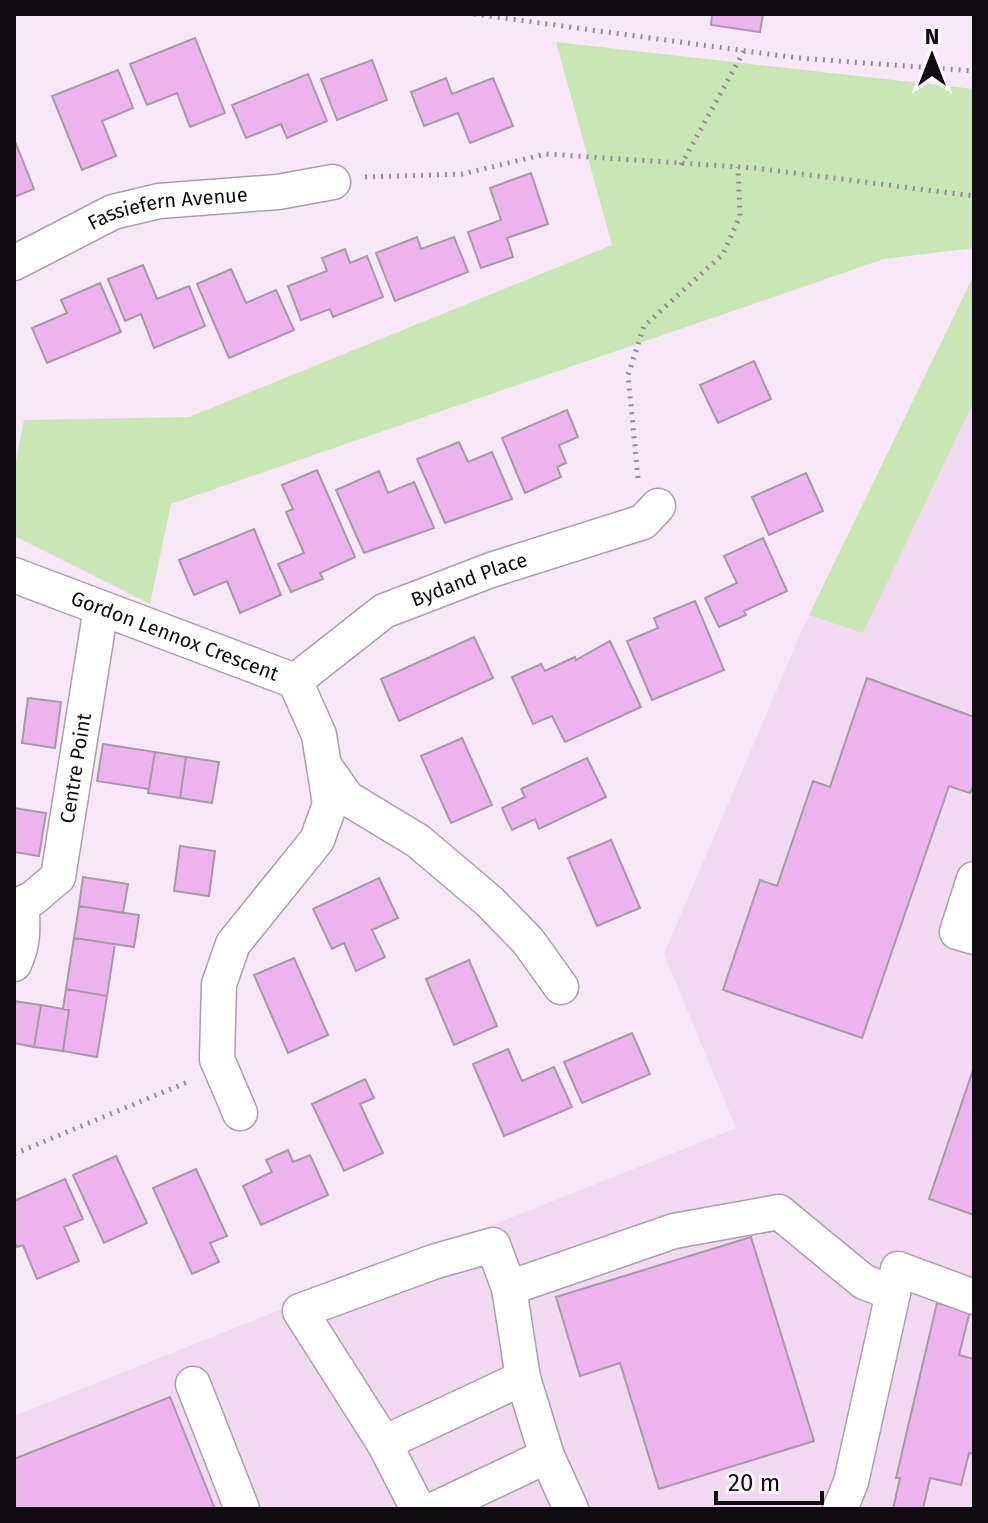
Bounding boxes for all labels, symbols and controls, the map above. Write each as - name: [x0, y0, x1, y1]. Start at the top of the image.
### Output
- north arrow: [892, 16, 972, 96]
- text: N: [925, 23, 939, 50]
- street label: Fassiefern Avenue: [84, 182, 248, 235]
- street label: Bydand Place: [408, 547, 530, 612]
- street label: Gordon Lennox Crescent: [68, 586, 283, 686]
- street label: Centre Point: [55, 711, 96, 825]
- scale bar: [716, 1455, 822, 1505]
- text: 20 m: [728, 1469, 780, 1497]

